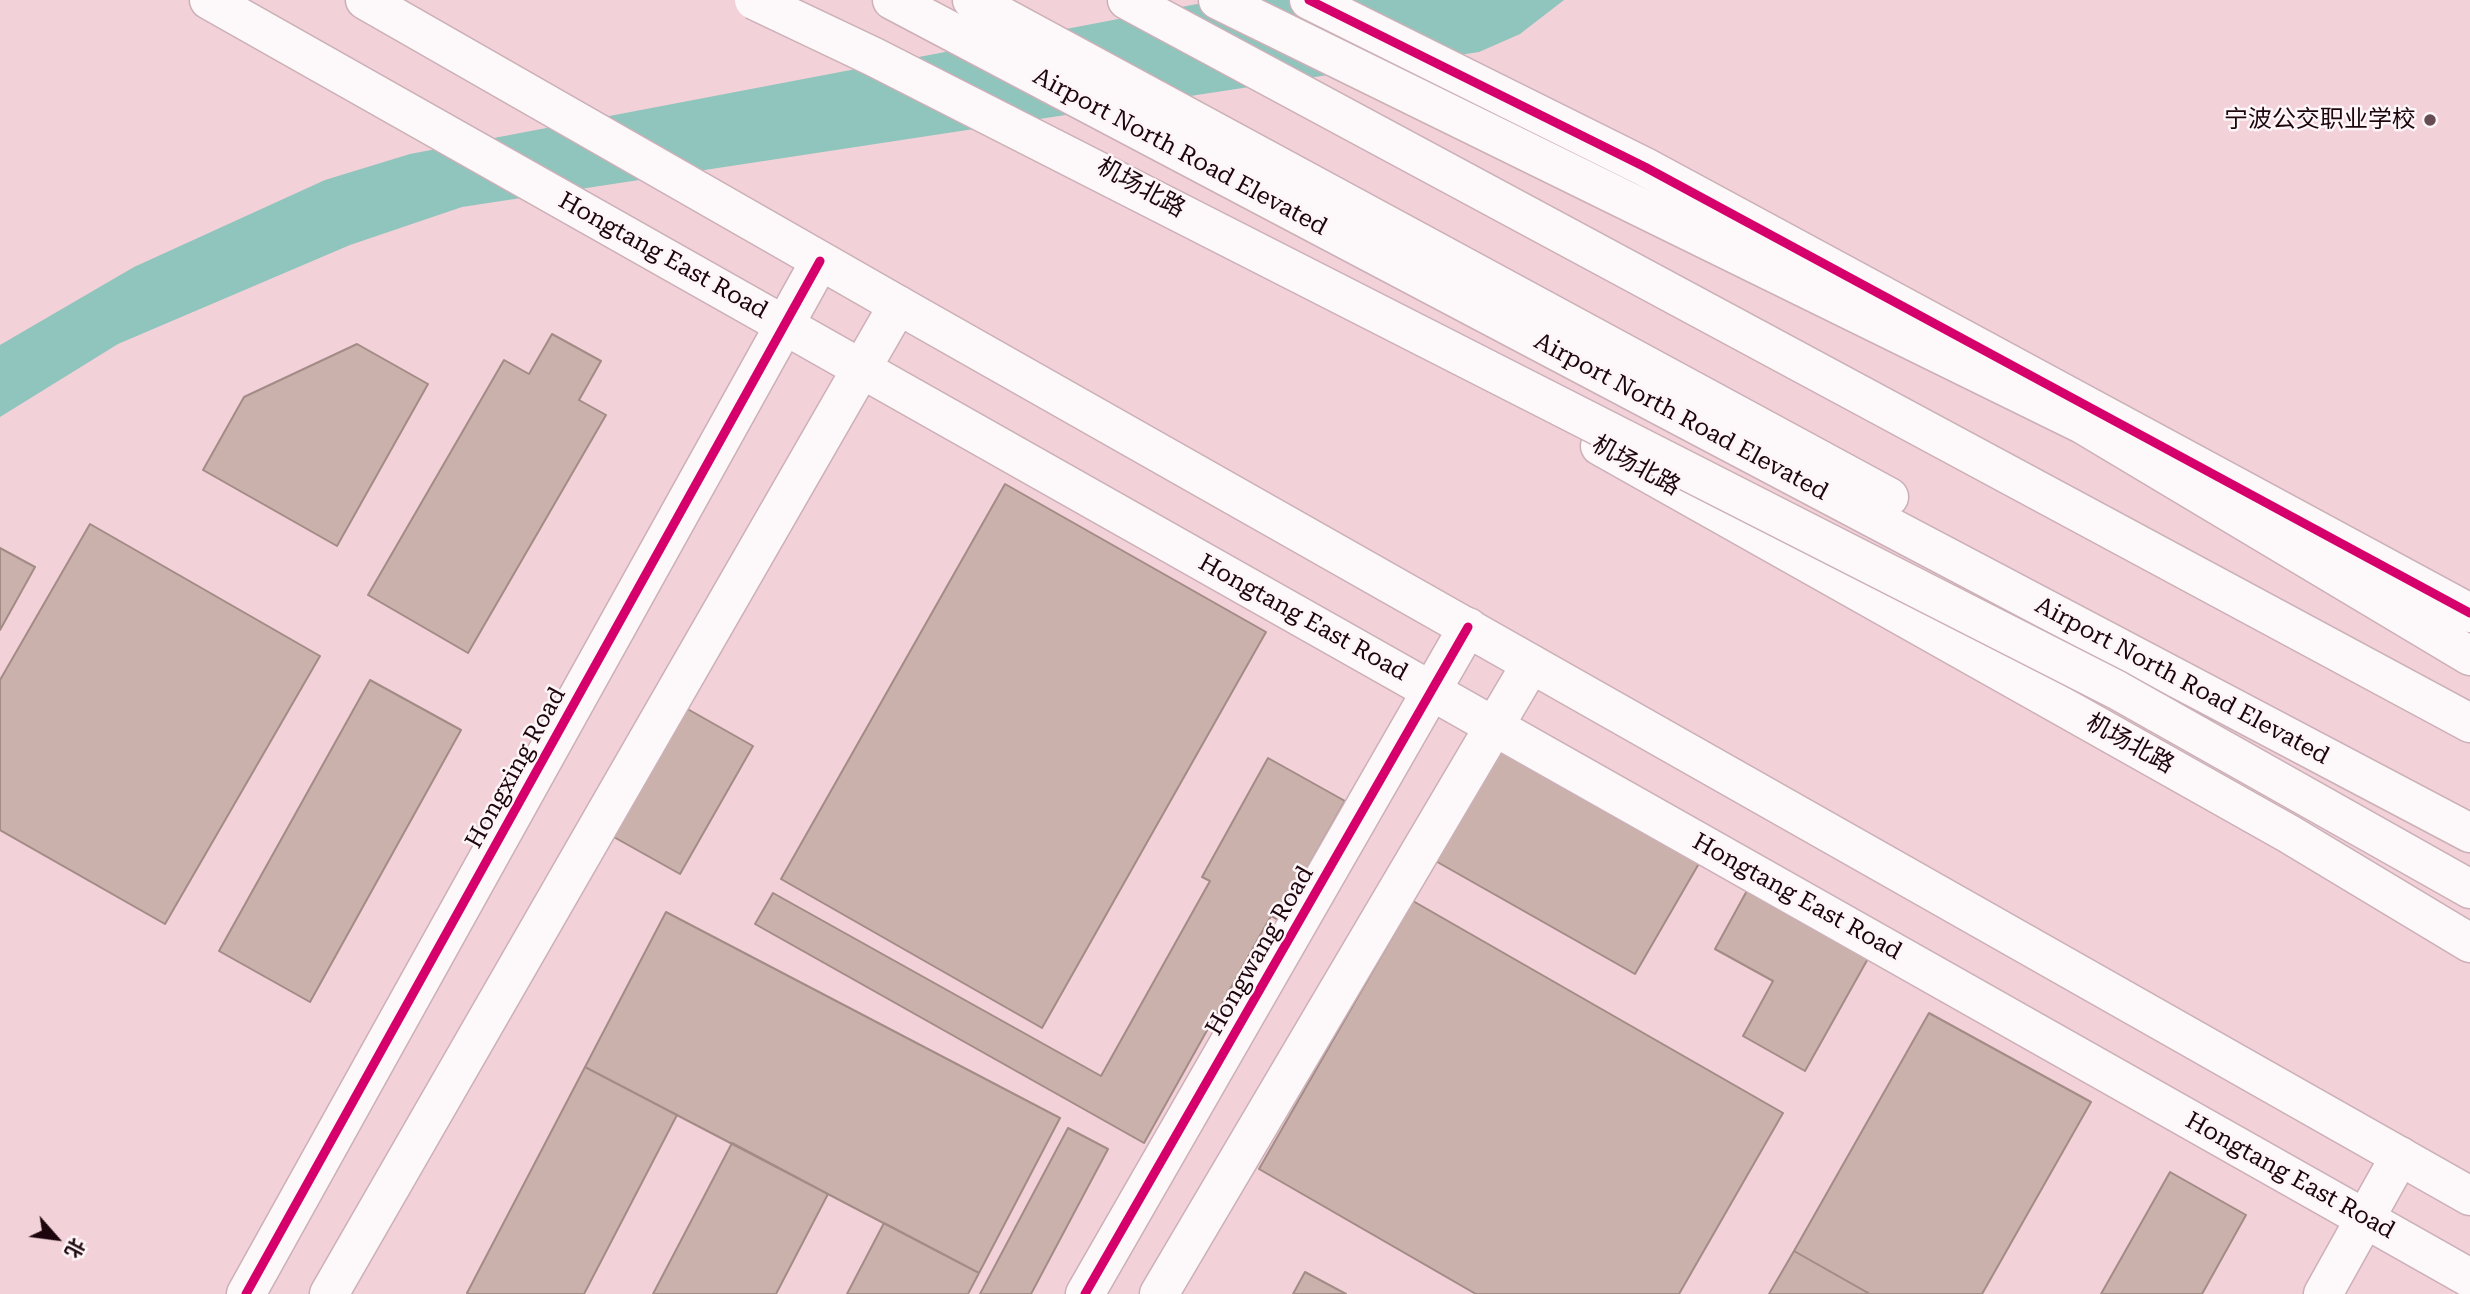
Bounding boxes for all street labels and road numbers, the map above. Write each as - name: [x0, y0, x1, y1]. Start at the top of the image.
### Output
- street label: Airport North Road Elevated: [1028, 62, 1332, 242]
- street label: 机场北路: [1092, 152, 1190, 224]
- street label: Hongtang East Road: [553, 186, 773, 326]
- street label: Airport North Road Elevated: [1529, 327, 1833, 507]
- street label: 机场北路: [1587, 430, 1685, 502]
- street label: Hongtang East Road: [1193, 548, 1413, 688]
- street label: Airport North Road Elevated: [2030, 591, 2334, 771]
- street label: Hongxing Road: [460, 682, 572, 854]
- street label: 机场北路: [2081, 708, 2179, 780]
- street label: Hongtang East Road: [1687, 827, 1907, 967]
- street label: Hongwang Road: [1200, 861, 1320, 1041]
- street label: Hongtang East Road: [2180, 1106, 2400, 1246]

